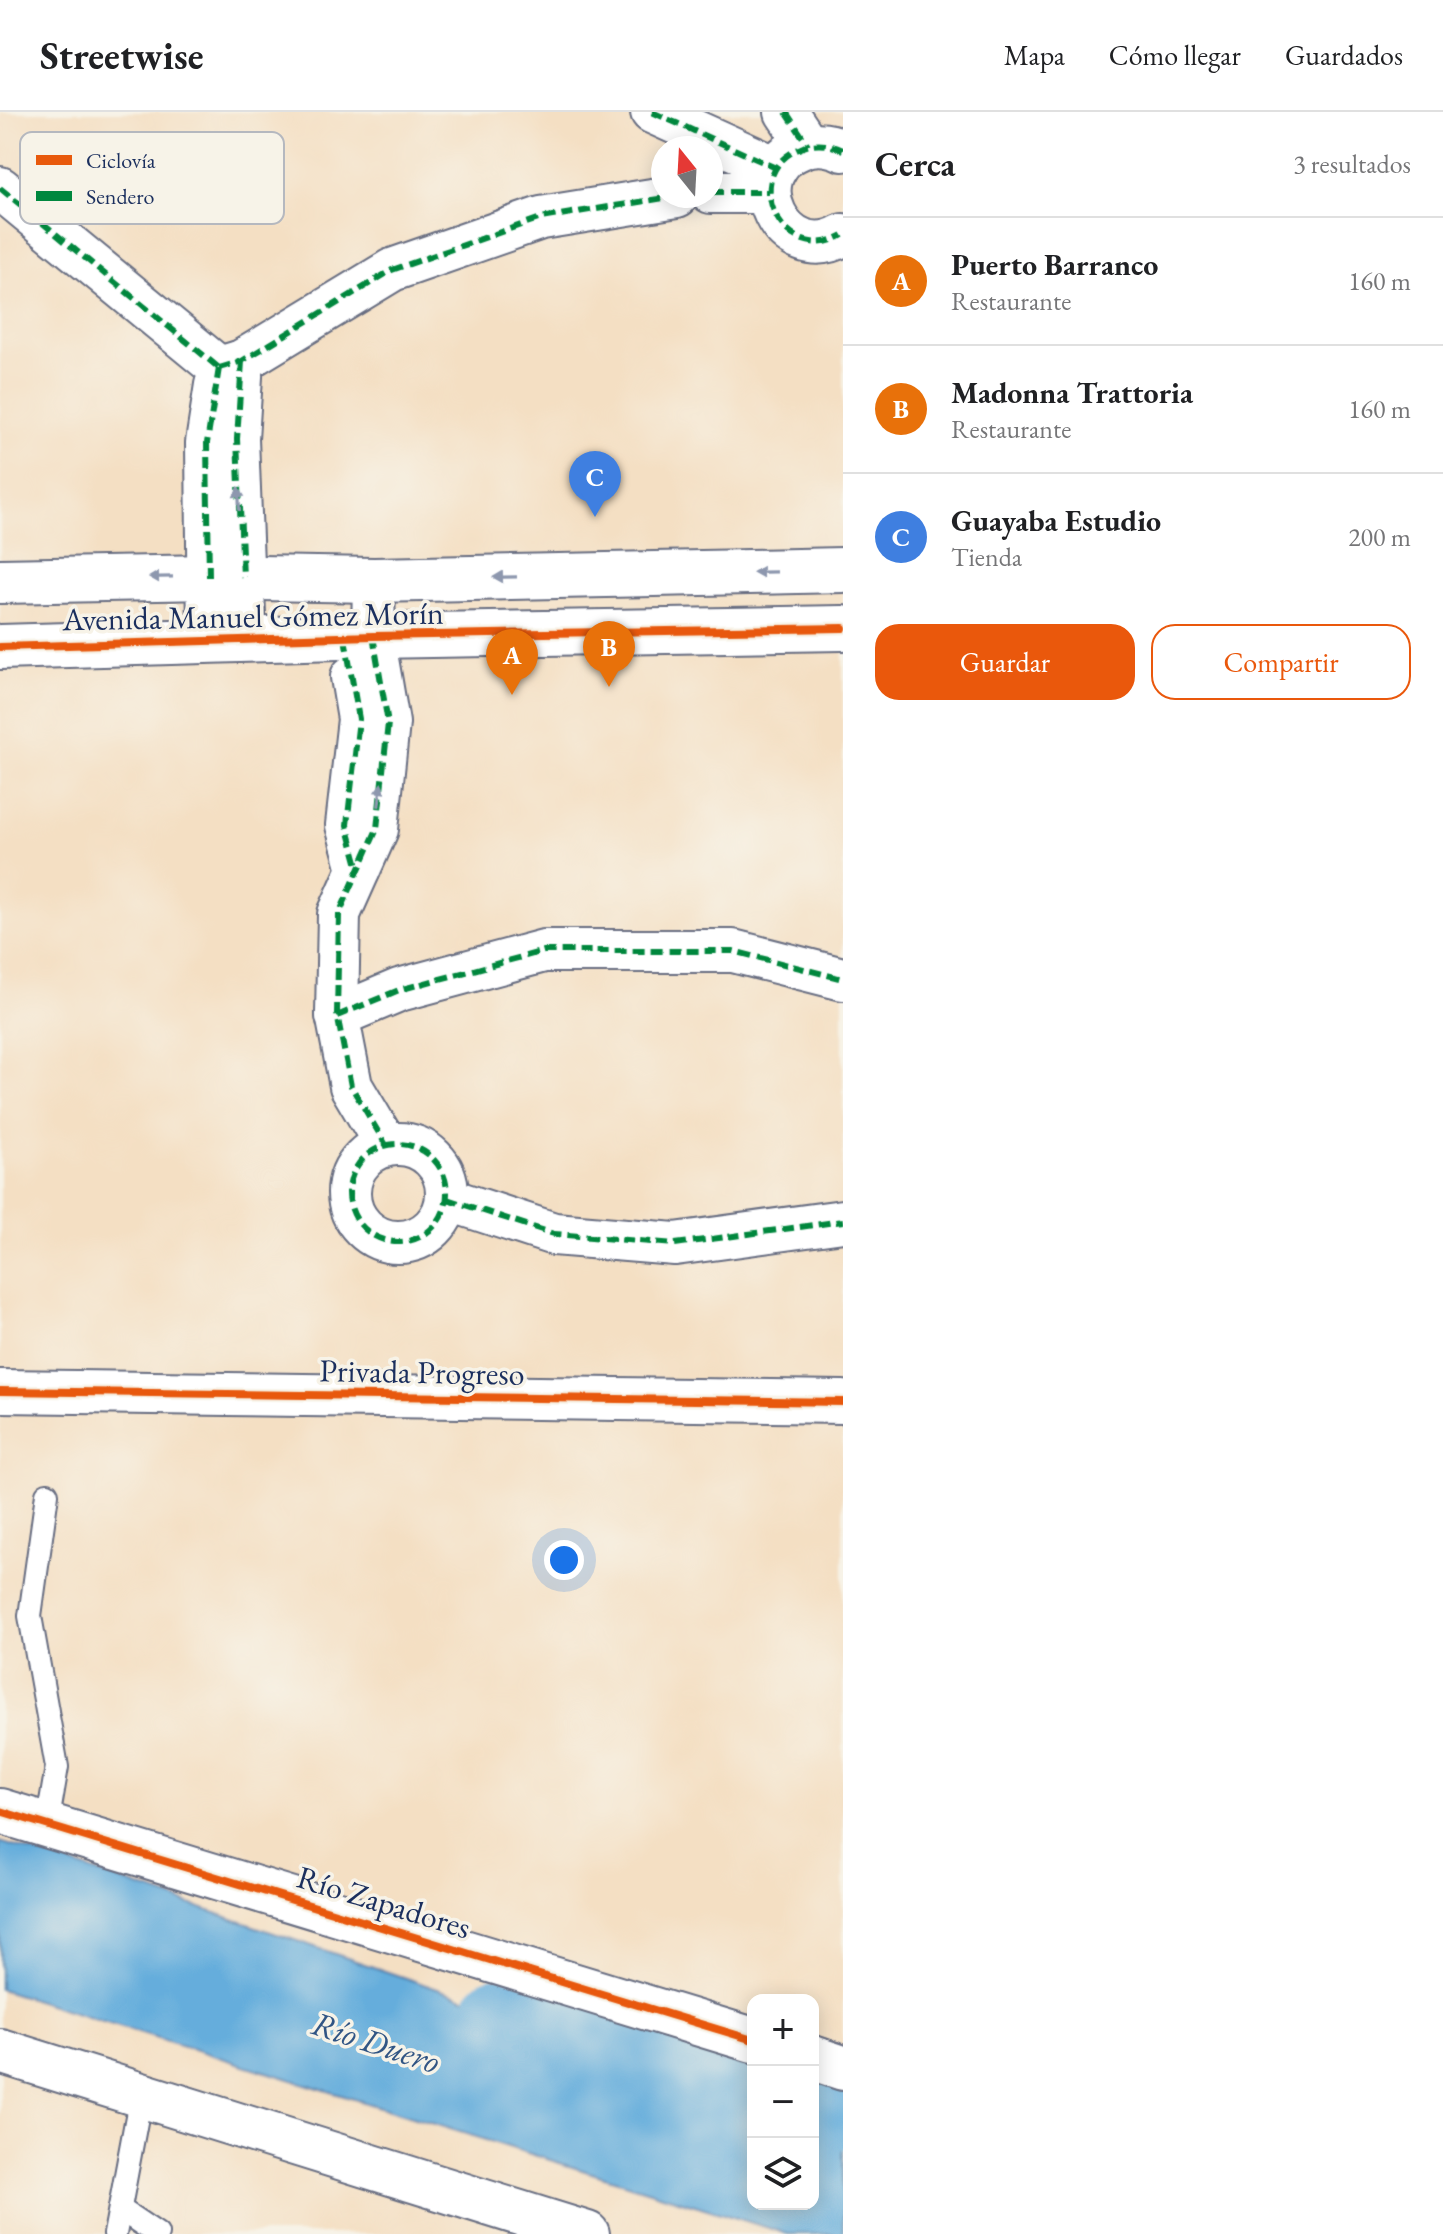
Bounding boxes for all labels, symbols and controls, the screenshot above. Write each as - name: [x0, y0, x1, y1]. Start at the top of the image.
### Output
- text: Streetwise: [40, 31, 203, 80]
- text: Mapa: [1004, 37, 1065, 73]
- text: Cómo llegar: [1109, 37, 1241, 73]
- text: Guardados: [1285, 37, 1403, 73]
- legend: [20, 132, 284, 224]
- north arrow: [651, 136, 723, 208]
- text: Cerca: [875, 142, 955, 186]
- text: Ciclovía: [86, 146, 156, 175]
- text: 3 resultados: [1293, 147, 1411, 181]
- text: Sendero: [86, 182, 154, 211]
- text: Puerto Barranco: [951, 245, 1158, 284]
- text: A: [892, 264, 910, 298]
- text: 160 m: [1348, 264, 1411, 298]
- text: Restaurante: [951, 284, 1071, 318]
- text: Madonna Trattoria: [951, 373, 1193, 412]
- text: B: [893, 392, 909, 426]
- text: 160 m: [1348, 392, 1411, 426]
- text: Restaurante: [951, 412, 1071, 446]
- pin: C: [569, 451, 621, 517]
- one-way arrow: [233, 486, 246, 511]
- text: Guayaba Estudio: [951, 501, 1161, 540]
- text: C: [892, 520, 910, 554]
- text: 200 m: [1348, 520, 1411, 554]
- text: Tienda: [951, 540, 1022, 574]
- one-way arrow: [752, 566, 777, 578]
- one-way arrow: [148, 571, 173, 584]
- one-way arrow: [492, 571, 517, 584]
- street label: Avenida Manuel Gómez Morín: [61, 592, 444, 640]
- pin: B: [583, 621, 635, 687]
- button: Guardar: [875, 624, 1135, 700]
- button: Compartir: [1151, 624, 1411, 700]
- pin: A: [486, 629, 538, 695]
- one-way arrow: [374, 782, 387, 807]
- street label: Privada Progreso: [319, 1349, 525, 1395]
- your location: [544, 1540, 584, 1580]
- street label: Río Zapadores: [292, 1856, 476, 1948]
- map controls: [747, 1994, 819, 2210]
- button: +: [747, 1994, 819, 2066]
- water label: Río Duero: [306, 2001, 446, 2083]
- button: −: [747, 2066, 819, 2138]
- button: layers: [747, 2138, 819, 2210]

